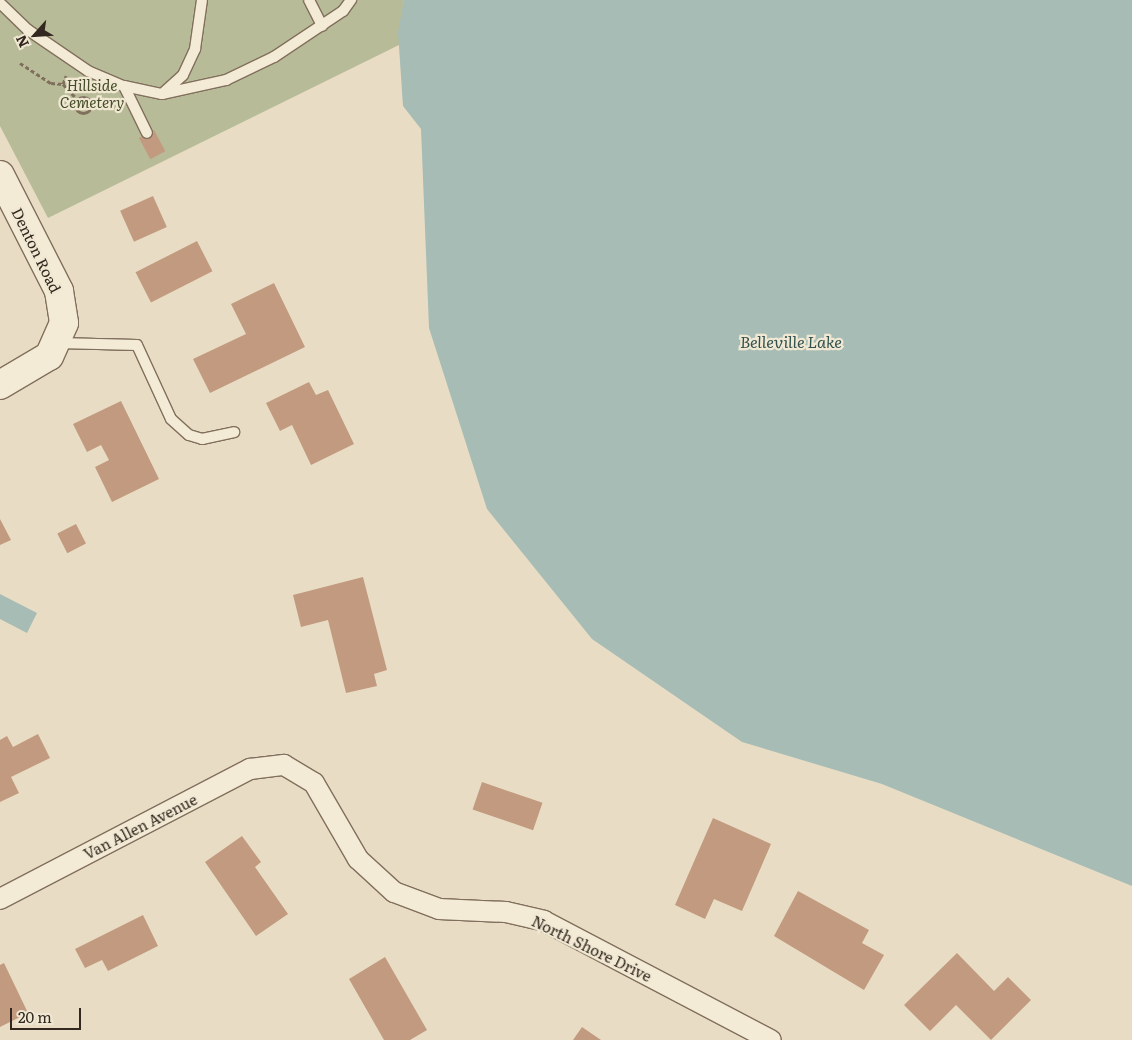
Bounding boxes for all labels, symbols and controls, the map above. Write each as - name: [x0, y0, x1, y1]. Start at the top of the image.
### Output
- north arrow: [10, 10, 60, 60]
- text: N: [10, 32, 33, 51]
- park label: Hillside Cemetery: [60, 75, 124, 110]
- street label: Denton Road: [9, 204, 65, 296]
- water label: Belleville Lake: [740, 331, 842, 351]
- street label: Van Allen Avenue: [80, 790, 200, 862]
- street label: North Shore Drive: [529, 911, 655, 985]
- scale bar: [12, 998, 84, 1030]
- text: 20 m: [18, 1005, 52, 1028]

